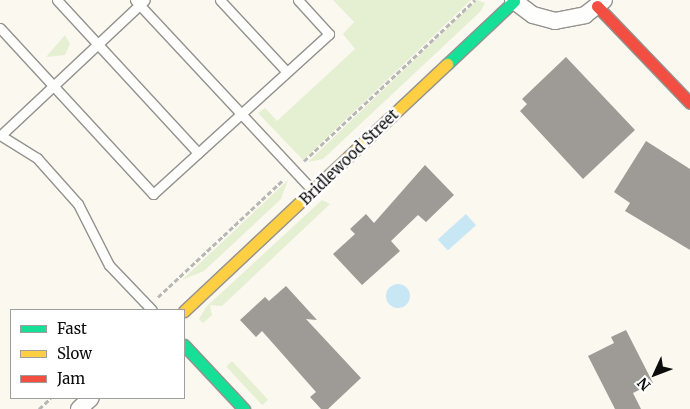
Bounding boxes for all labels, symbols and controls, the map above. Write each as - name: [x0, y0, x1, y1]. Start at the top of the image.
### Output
- street label: Bridlewood Street: [296, 105, 402, 209]
- legend: [10, 309, 185, 399]
- text: Fast: [57, 319, 87, 338]
- text: Slow: [57, 344, 92, 363]
- north arrow: [630, 349, 680, 399]
- text: Jam: [57, 369, 85, 388]
- text: N: [634, 374, 654, 394]

